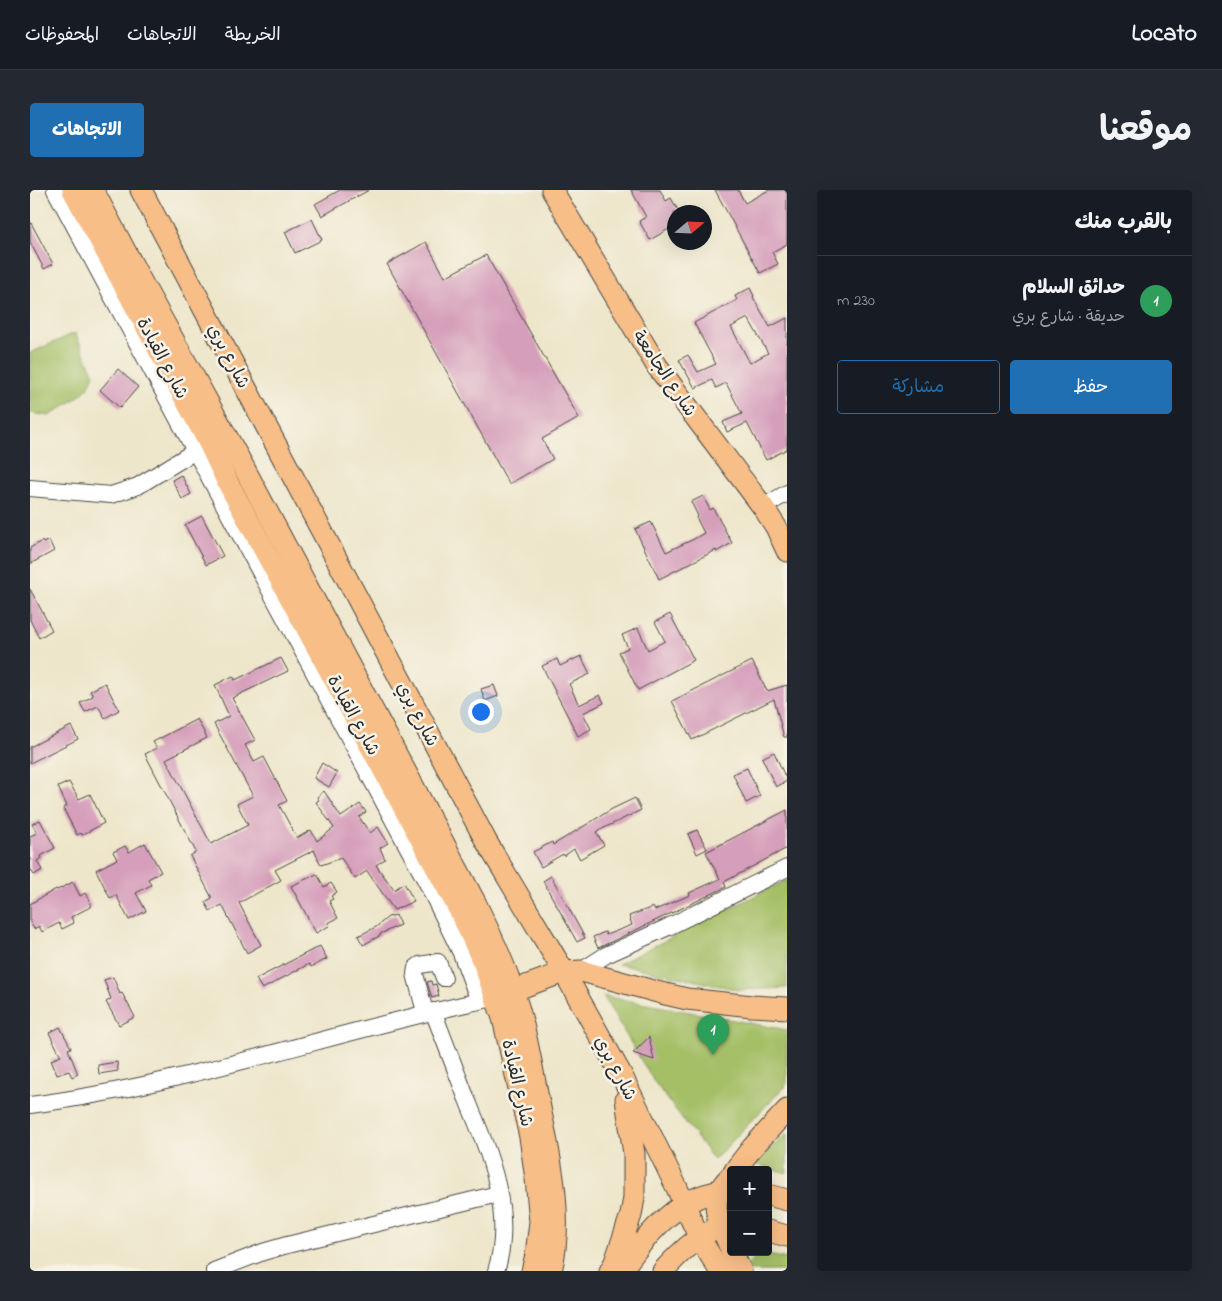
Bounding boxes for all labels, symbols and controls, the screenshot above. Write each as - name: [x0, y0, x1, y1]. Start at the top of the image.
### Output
- text: Locato: [1131, 17, 1197, 52]
- text: المحفوظات: [25, 23, 99, 49]
- text: الاتجاهات: [127, 23, 197, 49]
- text: الخريطة: [225, 23, 281, 49]
- button: الاتجاهات: [30, 103, 144, 157]
- text: موقعنا: [1099, 106, 1192, 157]
- north arrow: [667, 205, 712, 250]
- text: بالقرب منك: [1075, 208, 1172, 238]
- text: حدائق السلام: [1022, 275, 1125, 302]
- text: 230 m: [837, 289, 875, 313]
- text: 1: [1153, 289, 1159, 313]
- text: حديقة · شارع بري: [1012, 305, 1125, 329]
- street label: شارع القيادة: [129, 314, 194, 404]
- street label: شارع بري: [199, 320, 255, 394]
- street label: شارع الجامعة: [625, 326, 702, 423]
- button: مشاركة: [837, 360, 1000, 414]
- button: حفظ: [1010, 360, 1172, 414]
- street label: شارع القيادة: [319, 671, 385, 761]
- street label: شارع بري: [388, 678, 444, 752]
- your location: [468, 699, 494, 725]
- pin: 1: [697, 1014, 729, 1055]
- street label: شارع بري: [586, 1032, 642, 1106]
- street label: شارع القيادة: [493, 1037, 539, 1130]
- map controls: [727, 1166, 772, 1256]
- button: +: [727, 1166, 772, 1211]
- button: −: [727, 1211, 772, 1256]

